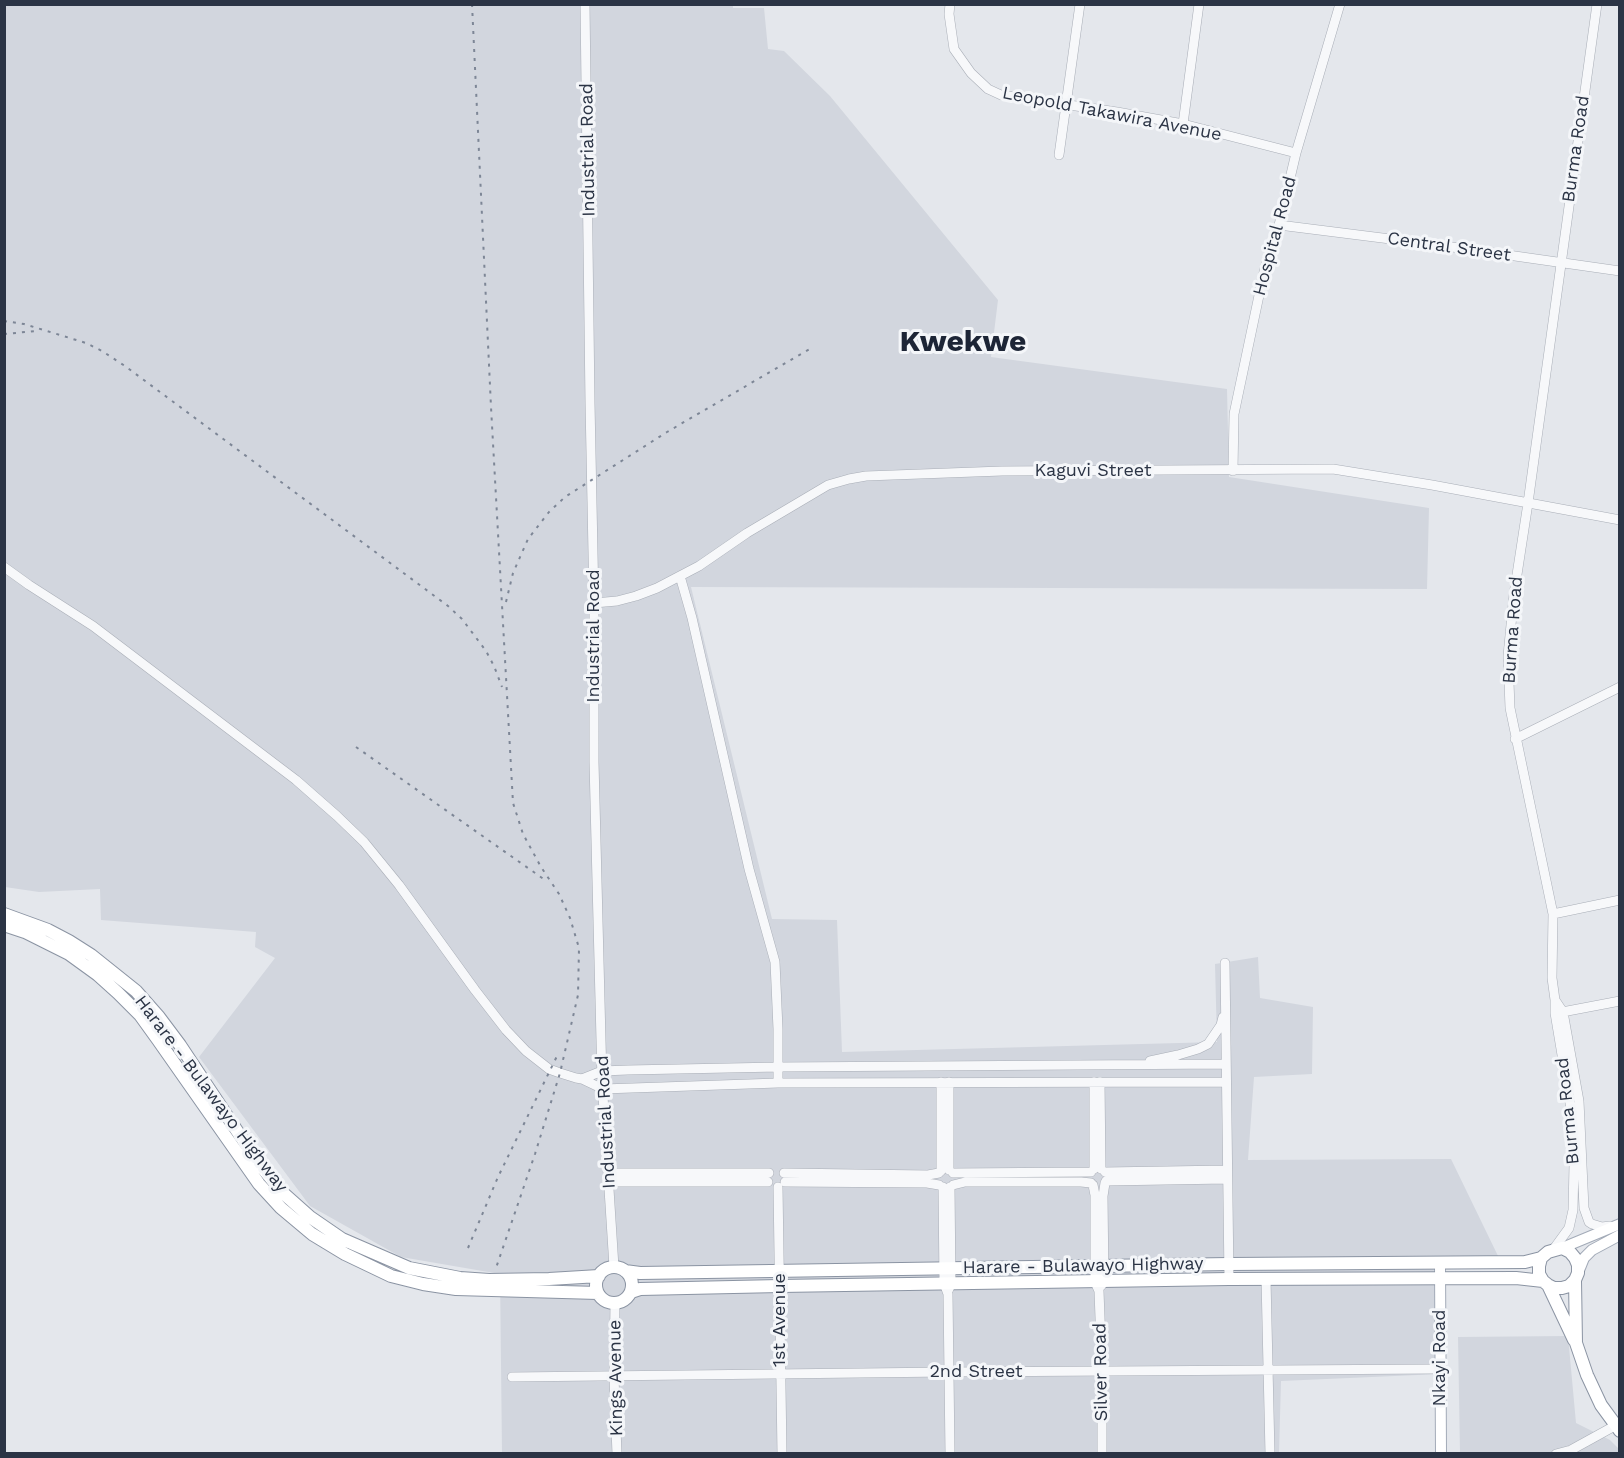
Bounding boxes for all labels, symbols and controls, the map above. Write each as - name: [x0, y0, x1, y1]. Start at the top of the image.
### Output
- street label: Leopold Takawira Avenue: [1001, 82, 1223, 146]
- street label: Industrial Road: [576, 83, 600, 217]
- street label: Burma Road: [1558, 94, 1594, 204]
- street label: Hospital Road: [1249, 174, 1301, 298]
- street label: Central Street: [1386, 228, 1512, 266]
- district label: Kwekwe: [900, 324, 1026, 360]
- street label: Kaguvi Street: [1035, 460, 1151, 482]
- street label: Industrial Road: [583, 569, 605, 703]
- street label: Burma Road: [1498, 576, 1528, 684]
- street label: Harare - Bulawayo Highway: [130, 991, 292, 1197]
- street label: Industrial Road: [592, 1055, 620, 1189]
- street label: Burma Road: [1552, 1056, 1584, 1166]
- street label: Harare - Bulawayo Highway: [962, 1253, 1204, 1279]
- street label: 1st Avenue: [769, 1273, 791, 1367]
- street label: Nkayi Road: [1429, 1310, 1451, 1406]
- street label: Kings Avenue: [604, 1320, 628, 1436]
- street label: Silver Road: [1089, 1323, 1113, 1421]
- street label: 2nd Street: [929, 1361, 1023, 1383]

